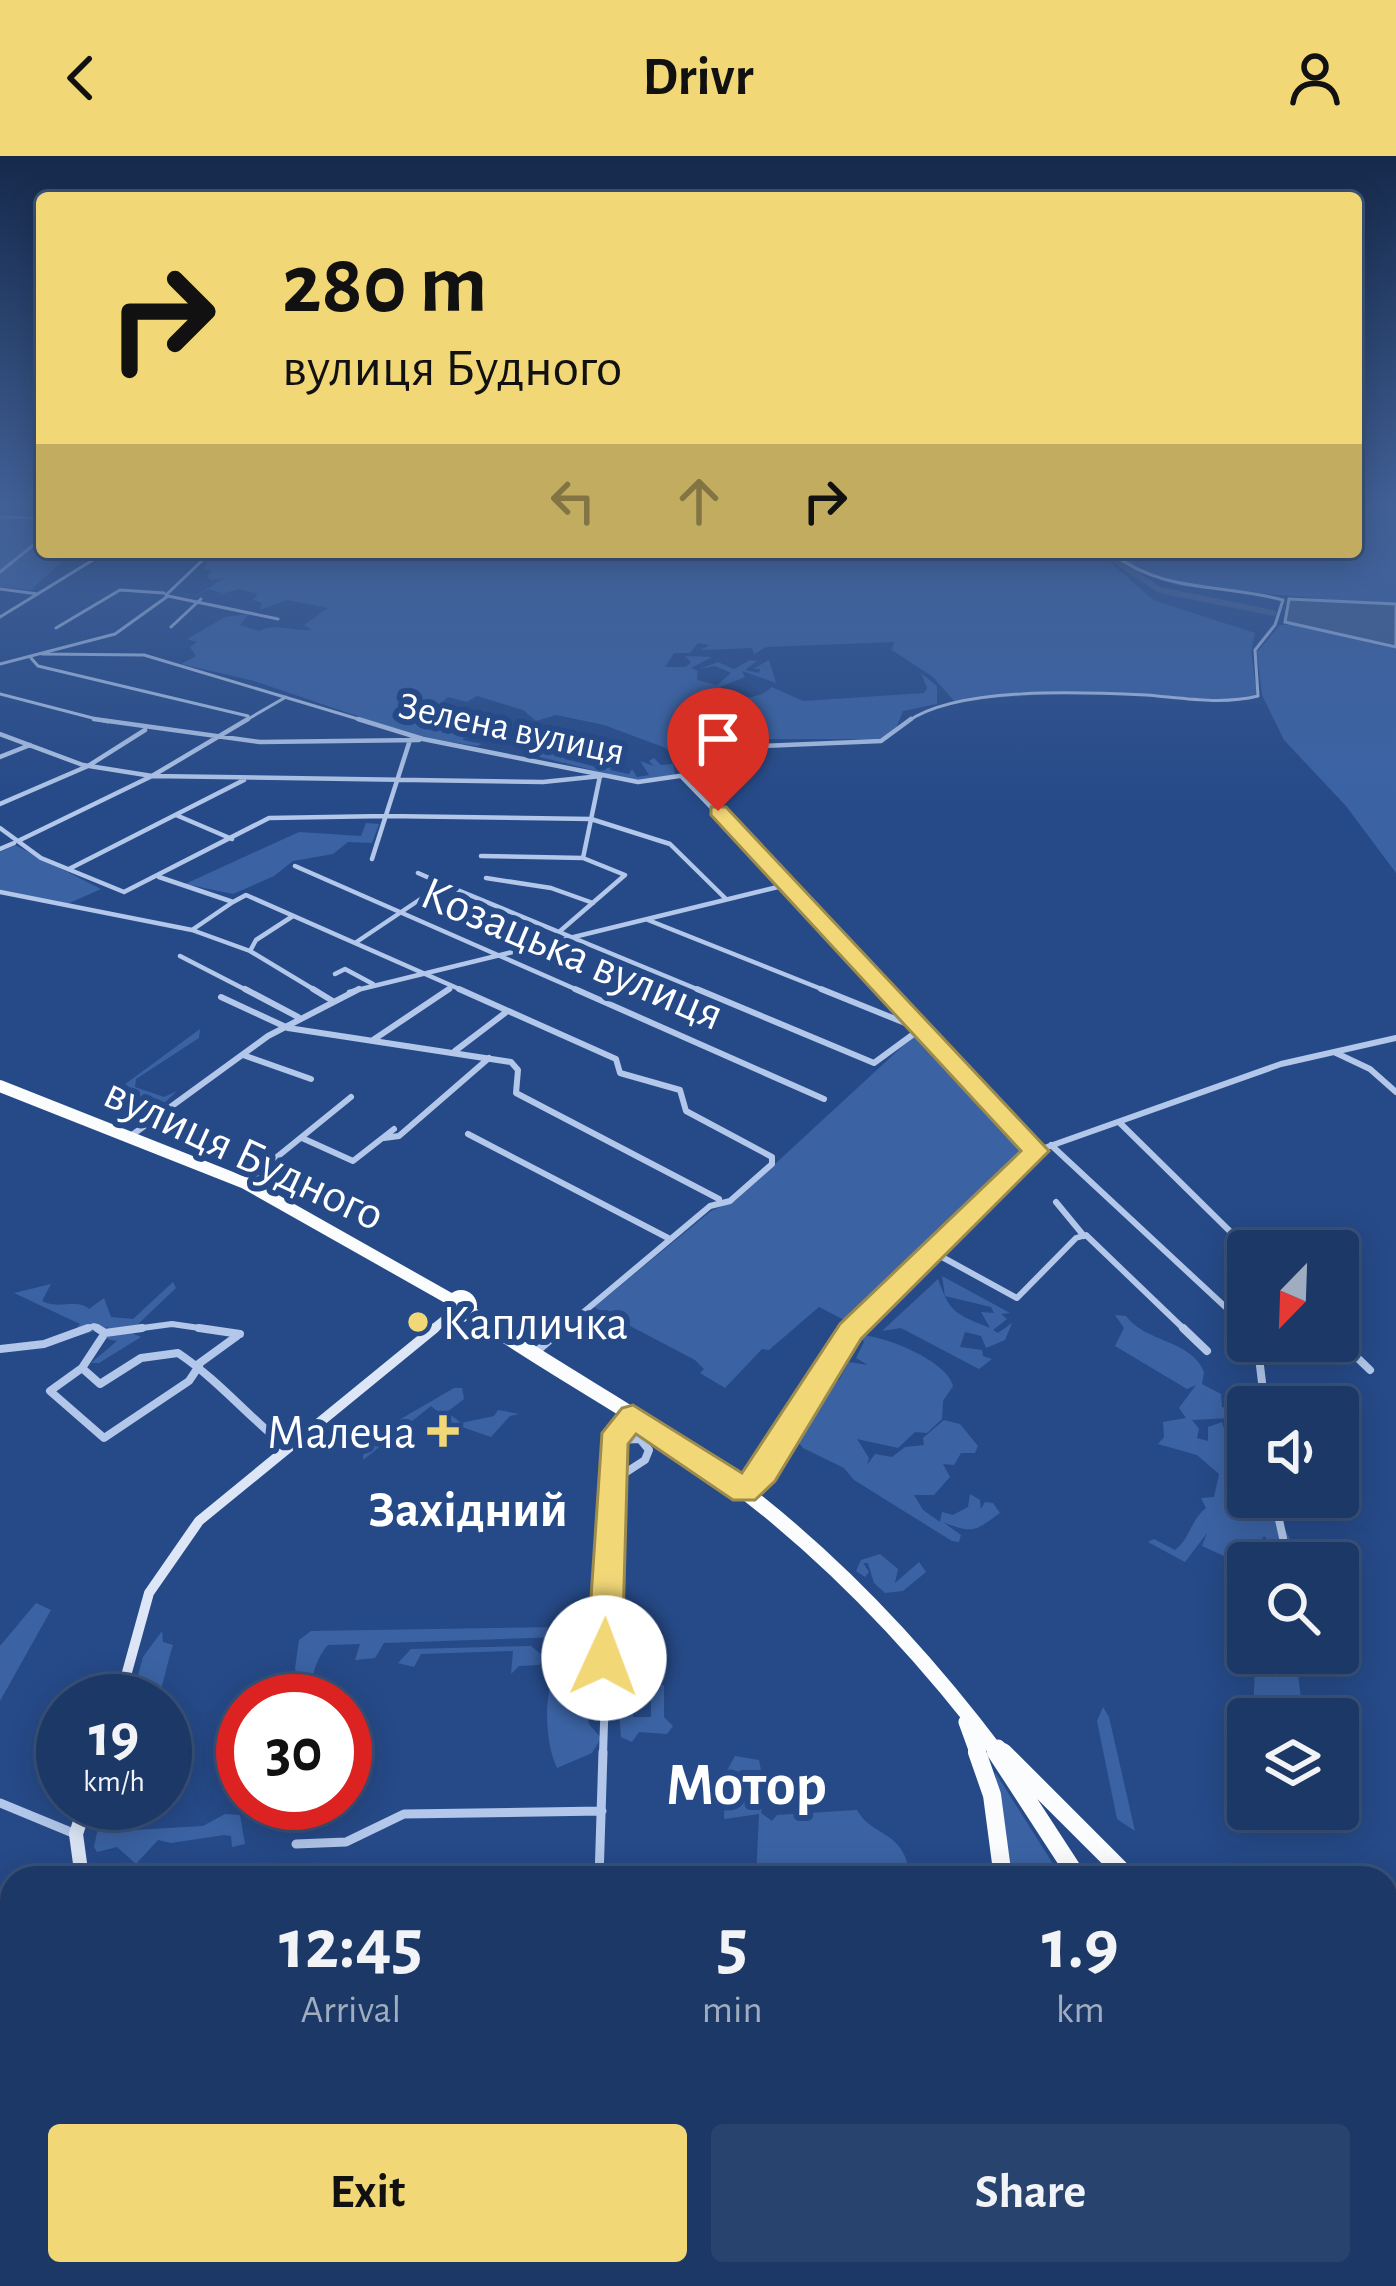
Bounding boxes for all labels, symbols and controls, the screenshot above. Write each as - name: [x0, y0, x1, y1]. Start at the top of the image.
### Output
- icon: back: [48, 45, 114, 111]
- icon: person: [1282, 45, 1348, 111]
- text: Drivr: [643, 51, 753, 105]
- icon: right: [84, 240, 240, 396]
- text: 280 m: [282, 244, 487, 328]
- text: вулиця Будного: [282, 342, 622, 396]
- icon: left: [540, 468, 606, 534]
- icon: ahead: [666, 468, 732, 534]
- icon: right: [792, 468, 858, 534]
- street label: Зелена вулиця: [395, 686, 628, 772]
- pin: [667, 688, 769, 811]
- icon: arrive: [685, 706, 751, 772]
- street label: Козацька вулиця: [414, 869, 730, 1040]
- street label: вулиця Будного: [97, 1069, 391, 1240]
- north arrow: [1227, 1230, 1359, 1362]
- map controls: [1227, 1230, 1359, 1830]
- place label: Капличка: [442, 1301, 628, 1349]
- marker: Капличка: [405, 1309, 431, 1335]
- button: sound: [1227, 1386, 1359, 1518]
- place label: Малеча: [267, 1410, 416, 1458]
- marker: Малеча: [427, 1415, 459, 1447]
- district label: Західний: [368, 1485, 568, 1536]
- button: search: [1227, 1542, 1359, 1674]
- position arrow: [541, 1595, 667, 1721]
- speed limit sign: 30: [216, 1674, 372, 1830]
- button: layers: [1227, 1698, 1359, 1830]
- text: 19: [89, 1707, 139, 1767]
- district label: Мотор: [665, 1756, 827, 1816]
- text: km/h: [83, 1767, 145, 1797]
- text: 12:45: [279, 1909, 423, 1981]
- text: 5: [717, 1909, 748, 1981]
- text: 1.9: [1042, 1909, 1119, 1981]
- text: Arrival: [301, 1991, 401, 2030]
- text: min: [702, 1991, 763, 2030]
- text: km: [1056, 1991, 1105, 2030]
- button: Exit: [48, 2124, 687, 2262]
- button: Share: [711, 2124, 1350, 2262]

